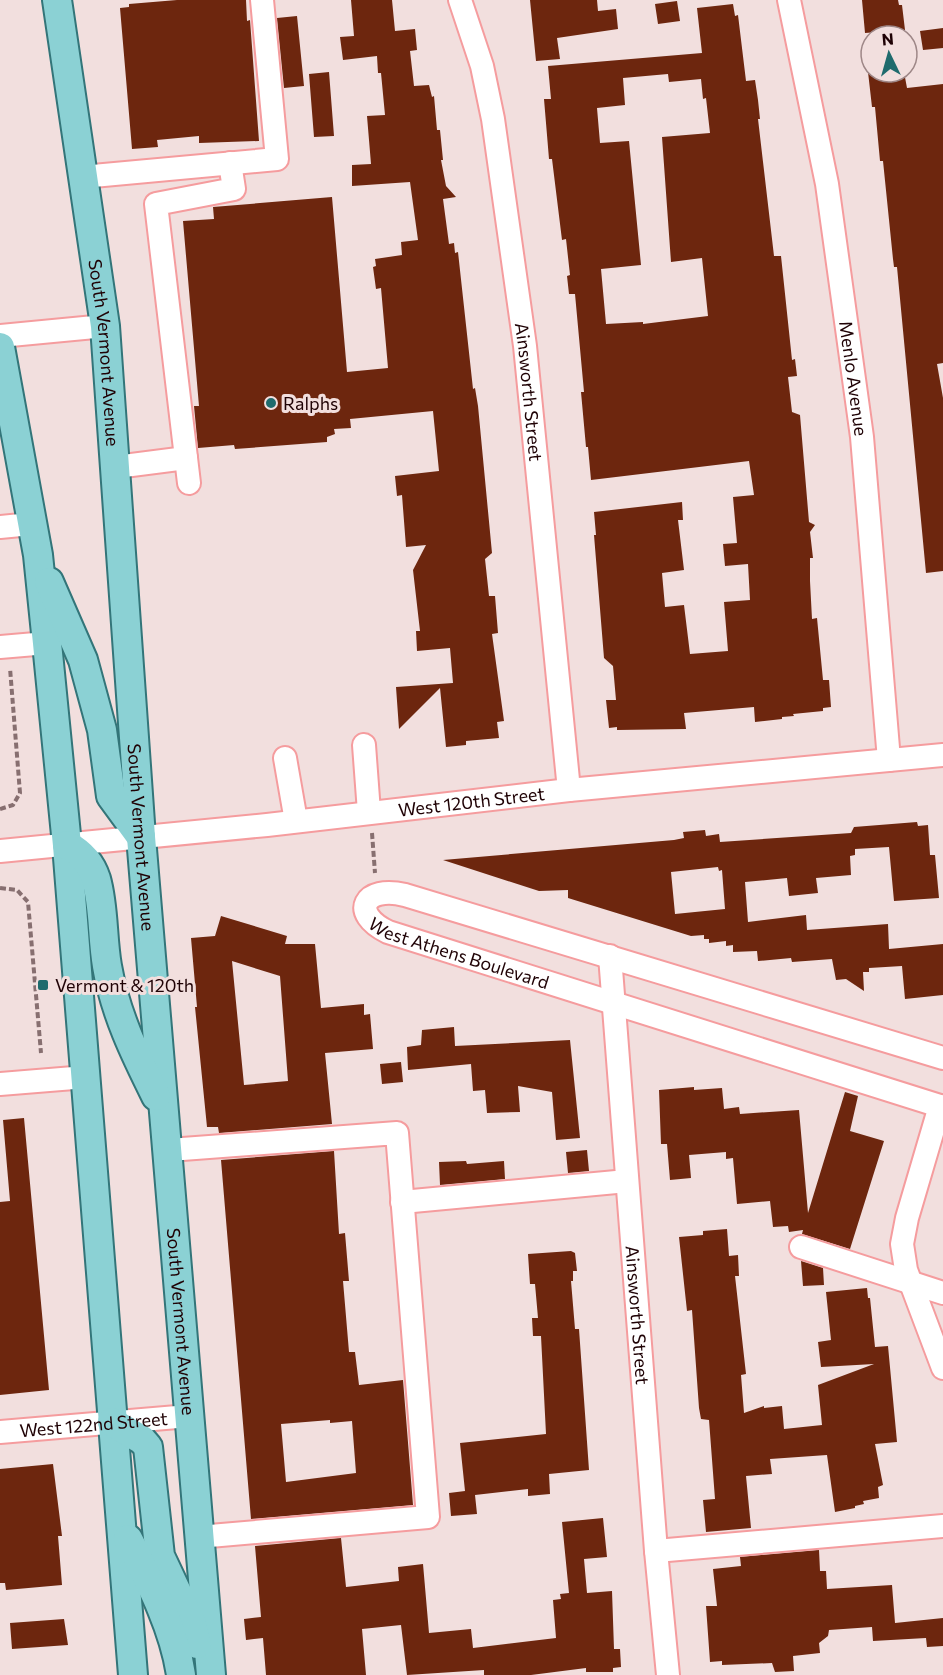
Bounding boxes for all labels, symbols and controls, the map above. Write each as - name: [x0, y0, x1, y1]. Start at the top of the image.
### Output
- north arrow: [859, 24, 919, 84]
- text: N: [881, 29, 894, 49]
- street label: South Vermont Avenue: [84, 258, 124, 447]
- street label: Menlo Avenue: [835, 319, 873, 437]
- street label: Ainsworth Street: [511, 321, 547, 462]
- place label: Ralphs: [283, 392, 338, 414]
- marker: Ralphs: [264, 396, 278, 410]
- street label: South Vermont Avenue: [123, 743, 160, 932]
- street label: West 120th Street: [397, 782, 546, 821]
- street label: West Athens Boulevard: [364, 912, 552, 993]
- place label: Vermont & 120th: [55, 974, 194, 996]
- marker: Vermont & 120th: [36, 978, 50, 992]
- street label: South Vermont Avenue: [163, 1227, 200, 1416]
- street label: Ainsworth Street: [621, 1244, 654, 1385]
- street label: West 122nd Street: [19, 1407, 169, 1441]

